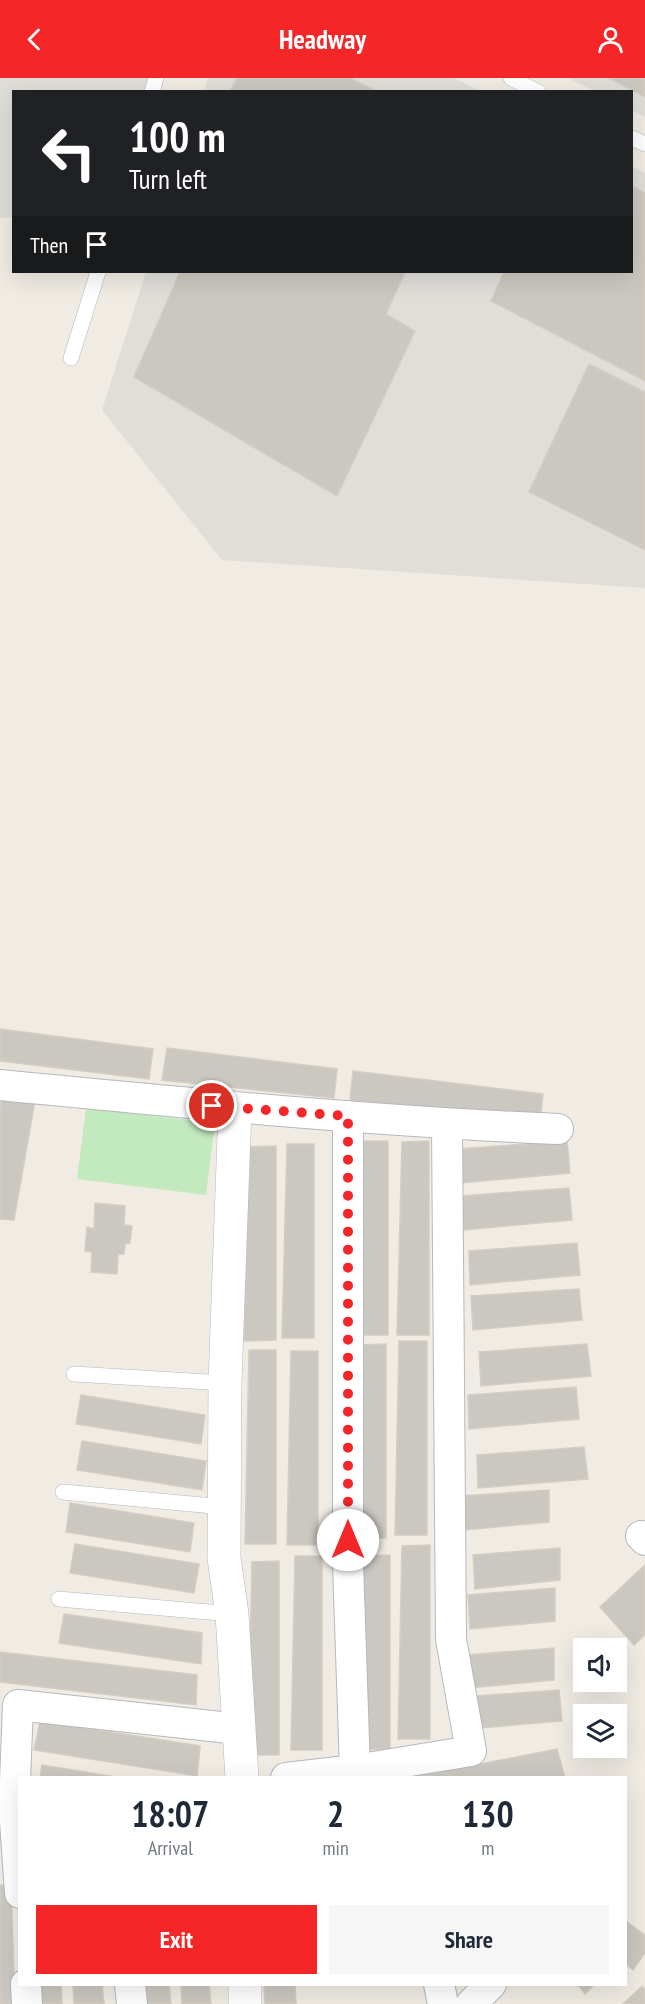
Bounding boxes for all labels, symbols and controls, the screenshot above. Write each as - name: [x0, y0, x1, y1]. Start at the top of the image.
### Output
- text: Headway: [279, 22, 366, 56]
- icon: back: [18, 23, 51, 56]
- icon: person: [594, 23, 627, 56]
- text: 100 m: [129, 109, 226, 164]
- icon: left: [30, 114, 108, 192]
- text: Turn left: [129, 162, 207, 196]
- icon: arrive: [80, 228, 113, 261]
- text: Then: [30, 231, 68, 259]
- pin: [186, 1080, 237, 1131]
- icon: arrive: [195, 1089, 228, 1122]
- position arrow: [316, 1508, 380, 1572]
- map controls: [573, 1638, 627, 1758]
- button: sound: [573, 1638, 627, 1692]
- button: layers: [573, 1704, 627, 1758]
- text: 18:07: [131, 1790, 209, 1837]
- text: 2: [327, 1790, 344, 1837]
- text: 130: [462, 1790, 514, 1837]
- text: Arrival: [148, 1835, 193, 1861]
- text: min: [323, 1835, 349, 1861]
- text: m: [481, 1835, 494, 1861]
- button: Exit: [36, 1905, 317, 1974]
- button: Share: [329, 1905, 609, 1974]

